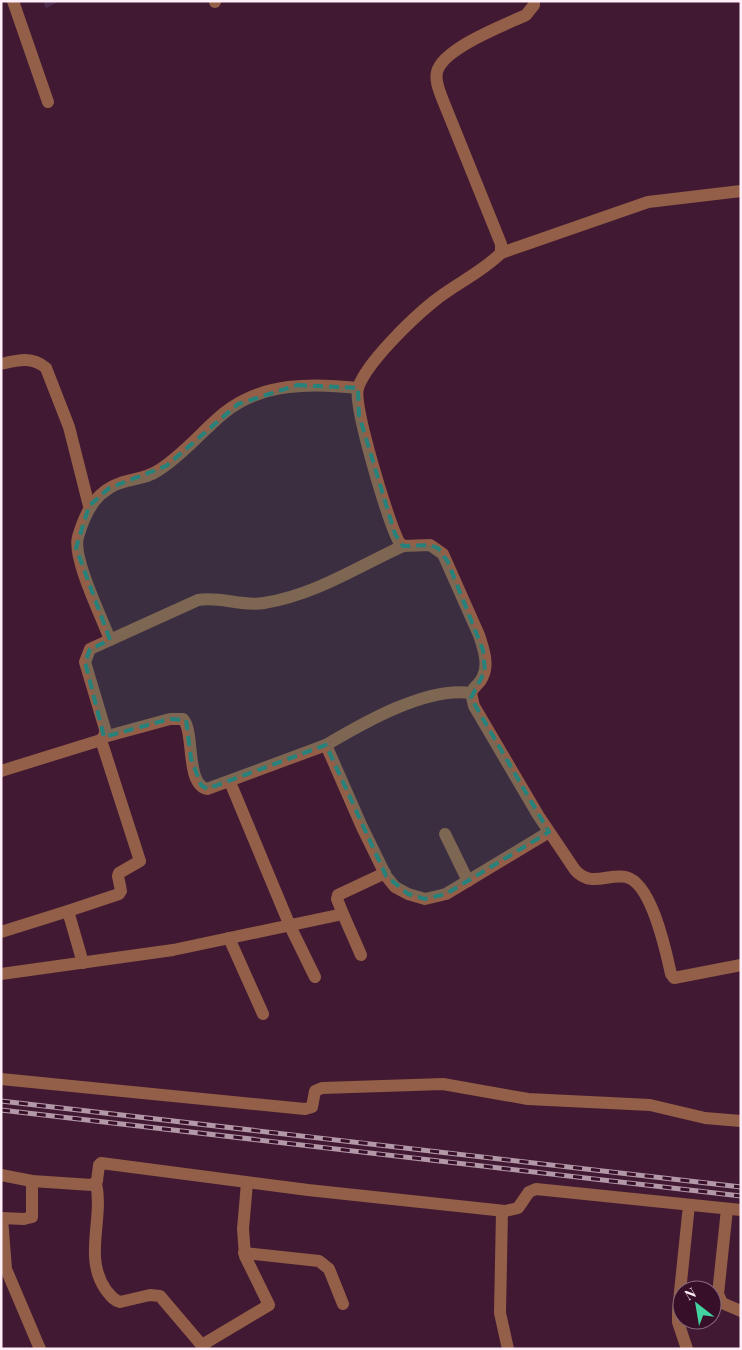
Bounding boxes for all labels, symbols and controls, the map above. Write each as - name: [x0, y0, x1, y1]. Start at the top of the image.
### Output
- north arrow: [672, 1280, 722, 1330]
- text: N: [681, 1283, 699, 1304]

